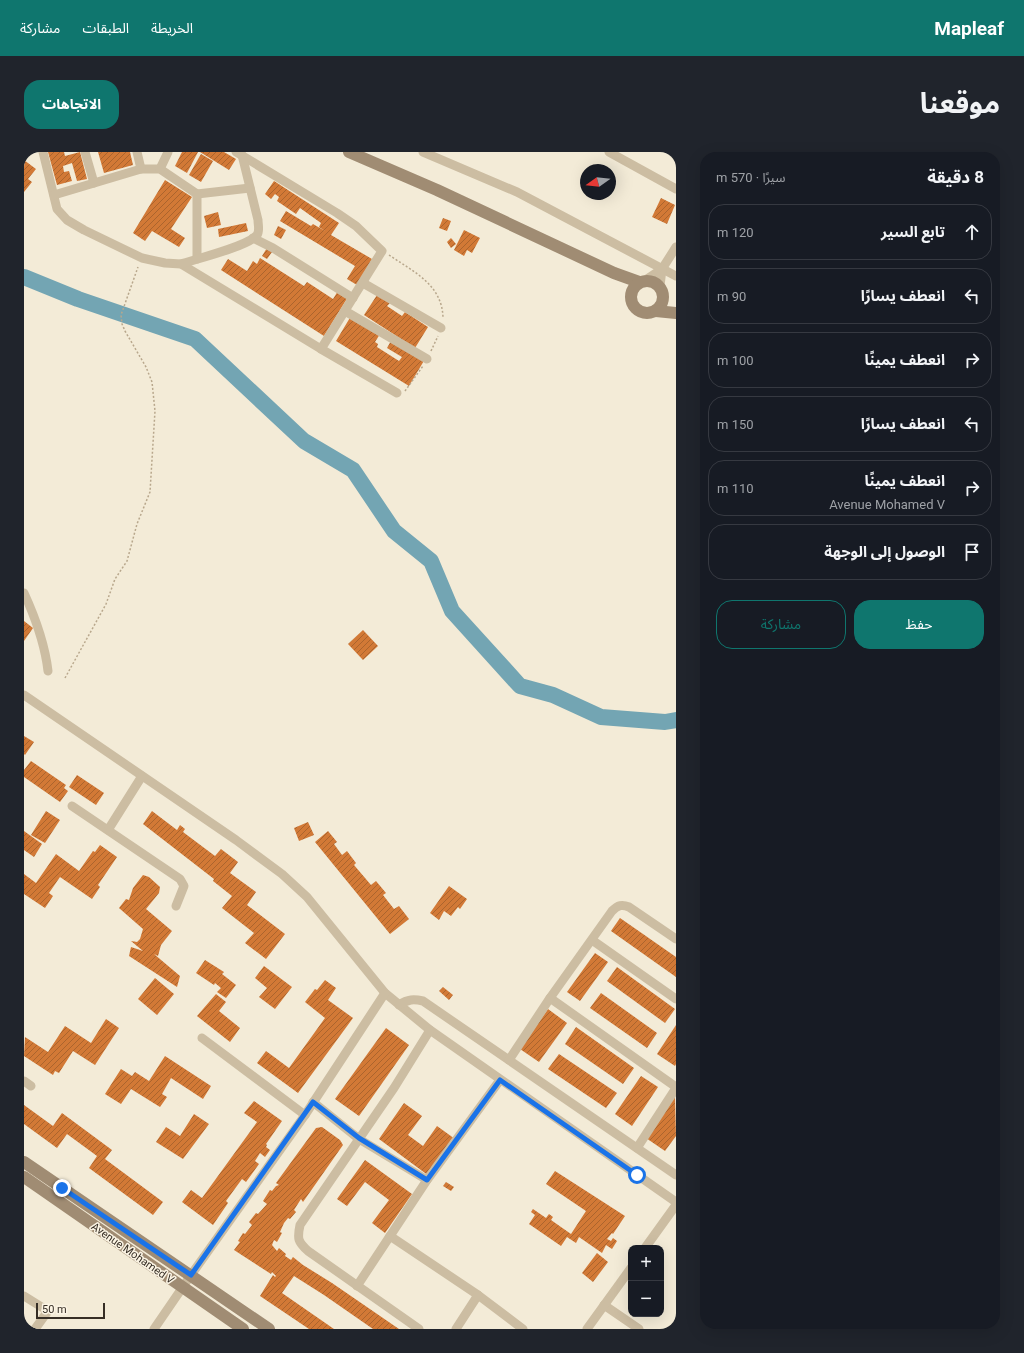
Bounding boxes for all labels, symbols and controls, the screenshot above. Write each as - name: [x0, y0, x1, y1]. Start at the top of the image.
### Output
- text: Mapleaf: [934, 17, 1004, 40]
- text: مشاركة: [20, 20, 60, 36]
- text: الطبقات: [82, 20, 129, 36]
- text: الخريطة: [151, 20, 193, 36]
- button: الاتجاهات: [24, 80, 119, 129]
- text: موقعنا: [920, 87, 1000, 120]
- north arrow: [580, 164, 616, 200]
- text: 8 دقيقة: [927, 167, 984, 187]
- text: سيرًا · 570 m: [716, 170, 785, 185]
- icon: ahead: [961, 221, 983, 243]
- text: تابع السير: [881, 223, 945, 241]
- text: 120 m: [717, 225, 754, 240]
- icon: left: [961, 285, 983, 307]
- text: انعطف يسارًا: [861, 287, 945, 305]
- text: 90 m: [717, 289, 746, 304]
- icon: right: [961, 349, 983, 371]
- text: انعطف يمينًا: [865, 351, 945, 369]
- text: 100 m: [717, 353, 754, 368]
- icon: left: [961, 413, 983, 435]
- text: انعطف يسارًا: [861, 415, 945, 433]
- text: 150 m: [717, 417, 754, 432]
- text: انعطف يمينًا: [865, 472, 945, 490]
- icon: right: [961, 477, 983, 499]
- text: 110 m: [717, 481, 754, 496]
- text: Avenue Mohamed V: [829, 497, 945, 512]
- icon: arrive: [961, 541, 983, 563]
- text: الوصول إلى الوجهة: [824, 543, 945, 561]
- button: مشاركة: [716, 600, 846, 649]
- button: حفظ: [854, 600, 984, 649]
- route start: [628, 1166, 646, 1184]
- route end: [53, 1179, 71, 1197]
- street label: Avenue Mohamed V: [89, 1220, 177, 1287]
- map controls: [628, 1245, 664, 1317]
- button: +: [628, 1245, 664, 1281]
- button: −: [628, 1281, 664, 1317]
- scale bar: [36, 1301, 105, 1320]
- text: 50 m: [42, 1303, 67, 1316]

